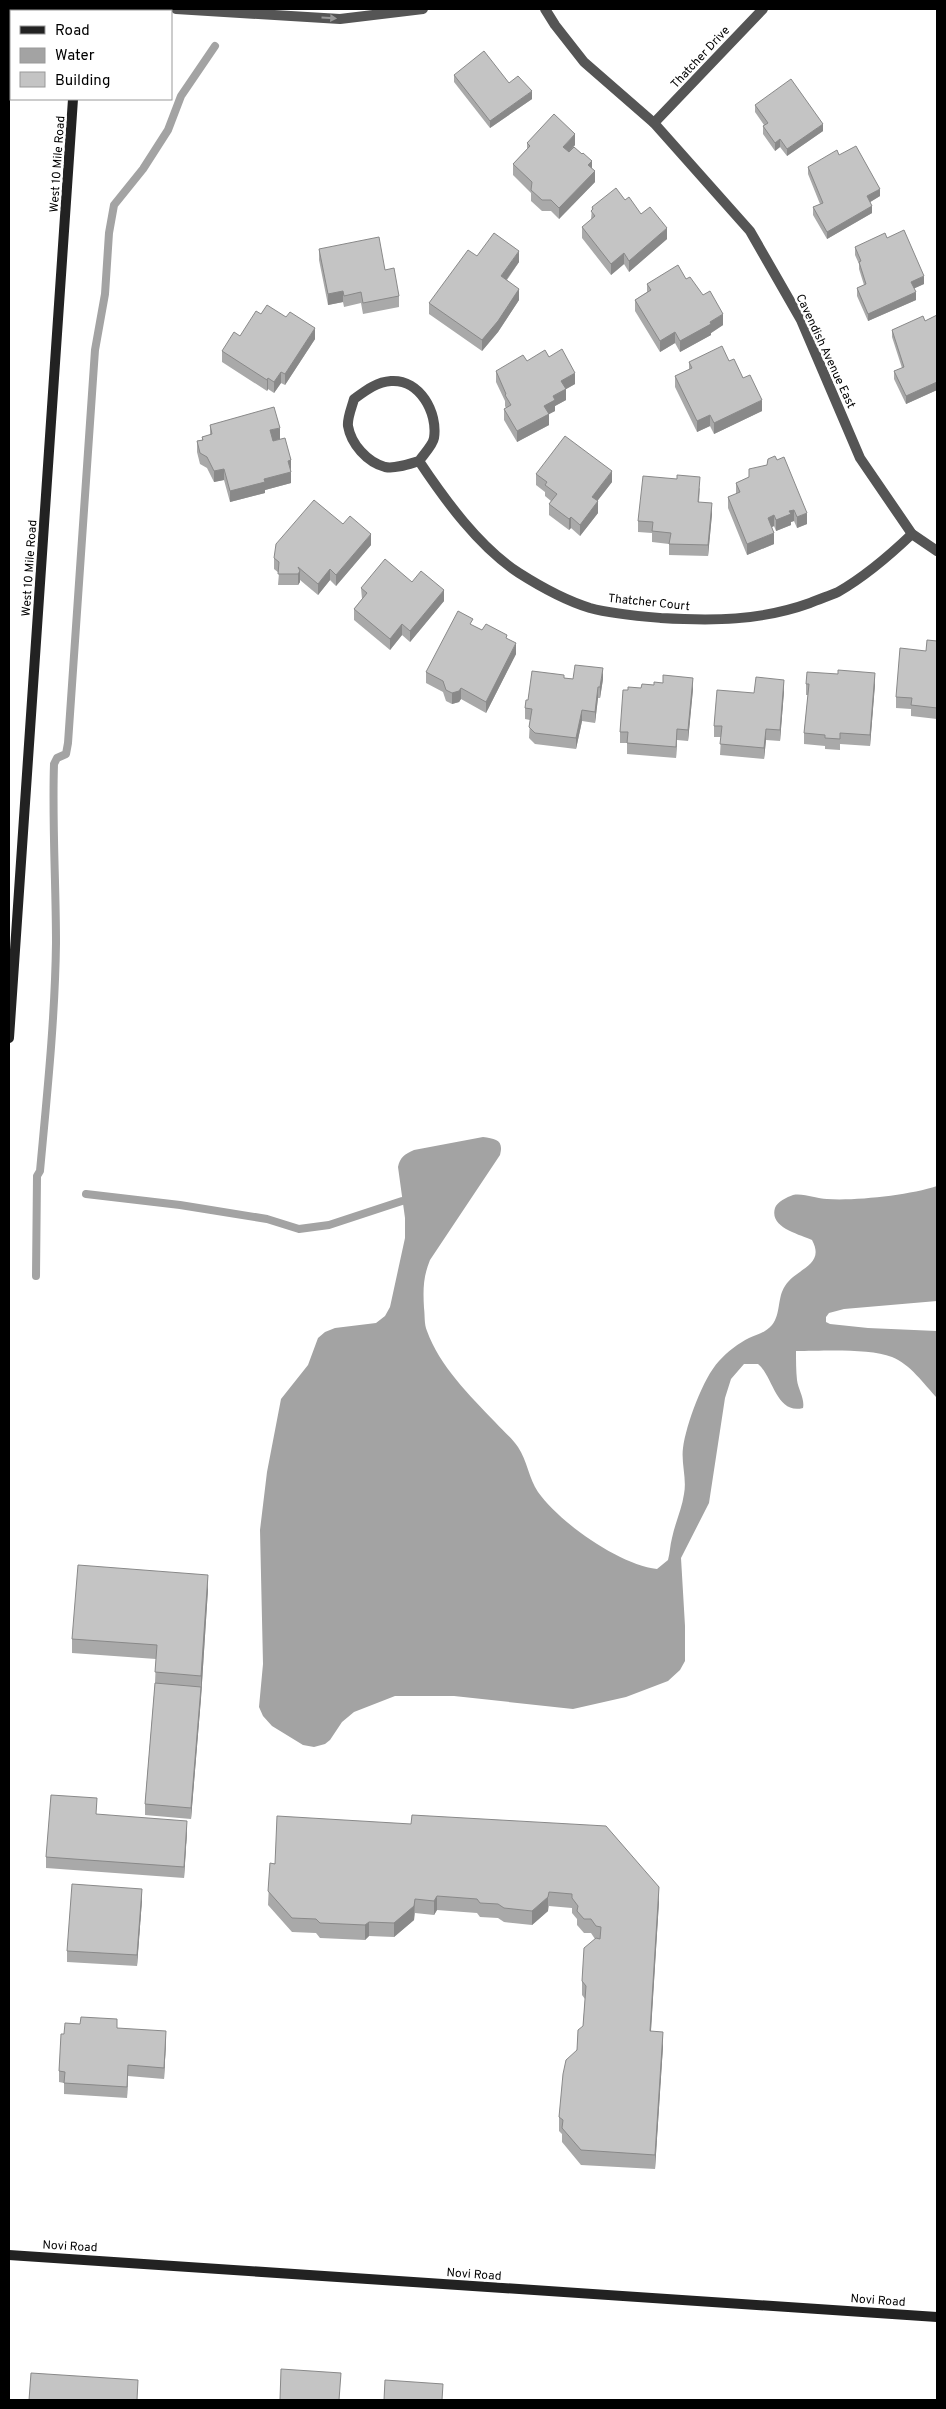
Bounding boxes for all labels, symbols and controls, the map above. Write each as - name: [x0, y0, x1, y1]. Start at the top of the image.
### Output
- legend: [10, 10, 172, 100]
- one-way arrow: [321, 15, 337, 23]
- text: Road: [55, 22, 90, 41]
- street label: Thatcher Drive: [668, 23, 734, 92]
- text: Water: [55, 47, 95, 66]
- text: Building: [55, 72, 110, 91]
- street label: West 10 Mile Road: [47, 115, 69, 213]
- street label: Cavendish Avenue East: [792, 292, 859, 411]
- street label: West 10 Mile Road: [19, 519, 41, 617]
- street label: Thatcher Court: [607, 591, 691, 615]
- street label: Novi Road: [42, 2238, 98, 2256]
- street label: Novi Road: [446, 2265, 502, 2285]
- street label: Novi Road: [850, 2291, 906, 2311]

